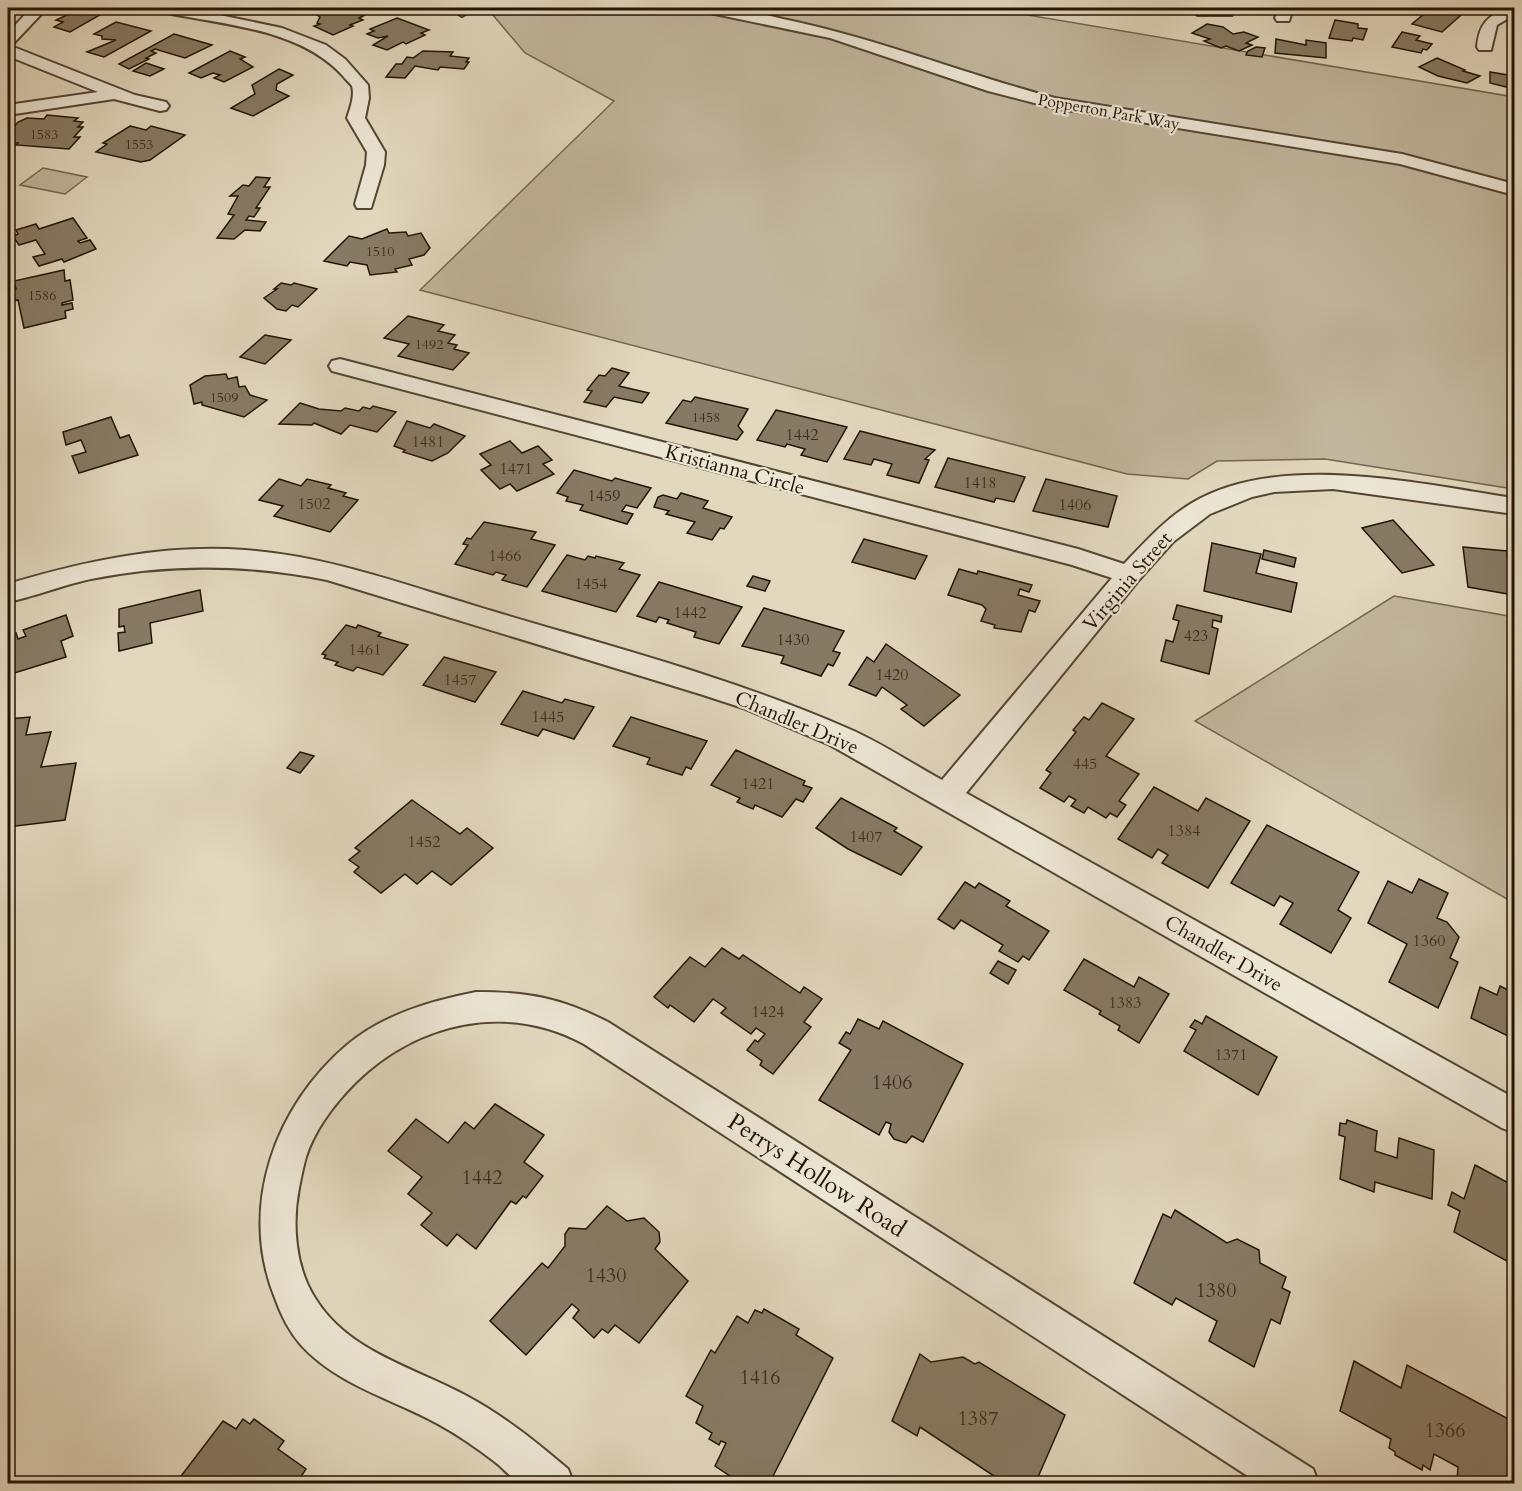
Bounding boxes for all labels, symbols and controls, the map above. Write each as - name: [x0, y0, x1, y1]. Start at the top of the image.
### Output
- street label: Popperton Park Way: [1036, 89, 1182, 135]
- house number: 1583: [30, 125, 58, 144]
- house number: 1553: [125, 135, 153, 154]
- house number: 1510: [366, 242, 394, 261]
- house number: 1586: [28, 286, 56, 305]
- house number: 1492: [415, 335, 443, 354]
- house number: 1509: [210, 388, 238, 407]
- house number: 1458: [692, 408, 720, 427]
- house number: 1442: [786, 424, 818, 446]
- house number: 1481: [412, 431, 444, 453]
- street label: Kristianna Circle: [662, 438, 808, 501]
- house number: 1471: [500, 458, 532, 480]
- house number: 1418: [964, 472, 996, 494]
- house number: 1459: [588, 485, 620, 507]
- house number: 1502: [298, 493, 330, 515]
- house number: 1406: [1059, 494, 1091, 516]
- street label: Virginia Street: [1077, 525, 1179, 637]
- house number: 1466: [489, 545, 521, 567]
- house number: 1454: [575, 573, 607, 595]
- house number: 1442: [674, 602, 706, 624]
- house number: 423: [1184, 625, 1208, 647]
- house number: 1430: [777, 629, 809, 651]
- house number: 1461: [349, 639, 381, 661]
- house number: 1420: [876, 664, 908, 686]
- house number: 1457: [444, 669, 476, 691]
- street label: Chandler Drive: [731, 684, 863, 761]
- house number: 1445: [532, 706, 564, 728]
- house number: 445: [1073, 753, 1097, 775]
- house number: 1421: [742, 773, 774, 795]
- house number: 1384: [1168, 820, 1200, 842]
- house number: 1407: [850, 826, 882, 848]
- house number: 1452: [408, 831, 440, 853]
- street label: Chandler Drive: [1160, 909, 1288, 998]
- house number: 1360: [1413, 930, 1445, 952]
- house number: 1383: [1109, 992, 1141, 1014]
- house number: 1424: [752, 1001, 784, 1023]
- house number: 1371: [1215, 1044, 1247, 1066]
- house number: 1406: [872, 1069, 912, 1096]
- street label: Perrys Hollow Road: [721, 1105, 912, 1246]
- house number: 1442: [462, 1164, 502, 1191]
- house number: 1430: [586, 1262, 626, 1289]
- house number: 1380: [1196, 1277, 1236, 1304]
- house number: 1416: [740, 1364, 780, 1391]
- house number: 1387: [958, 1405, 998, 1432]
- house number: 1366: [1425, 1417, 1465, 1444]

